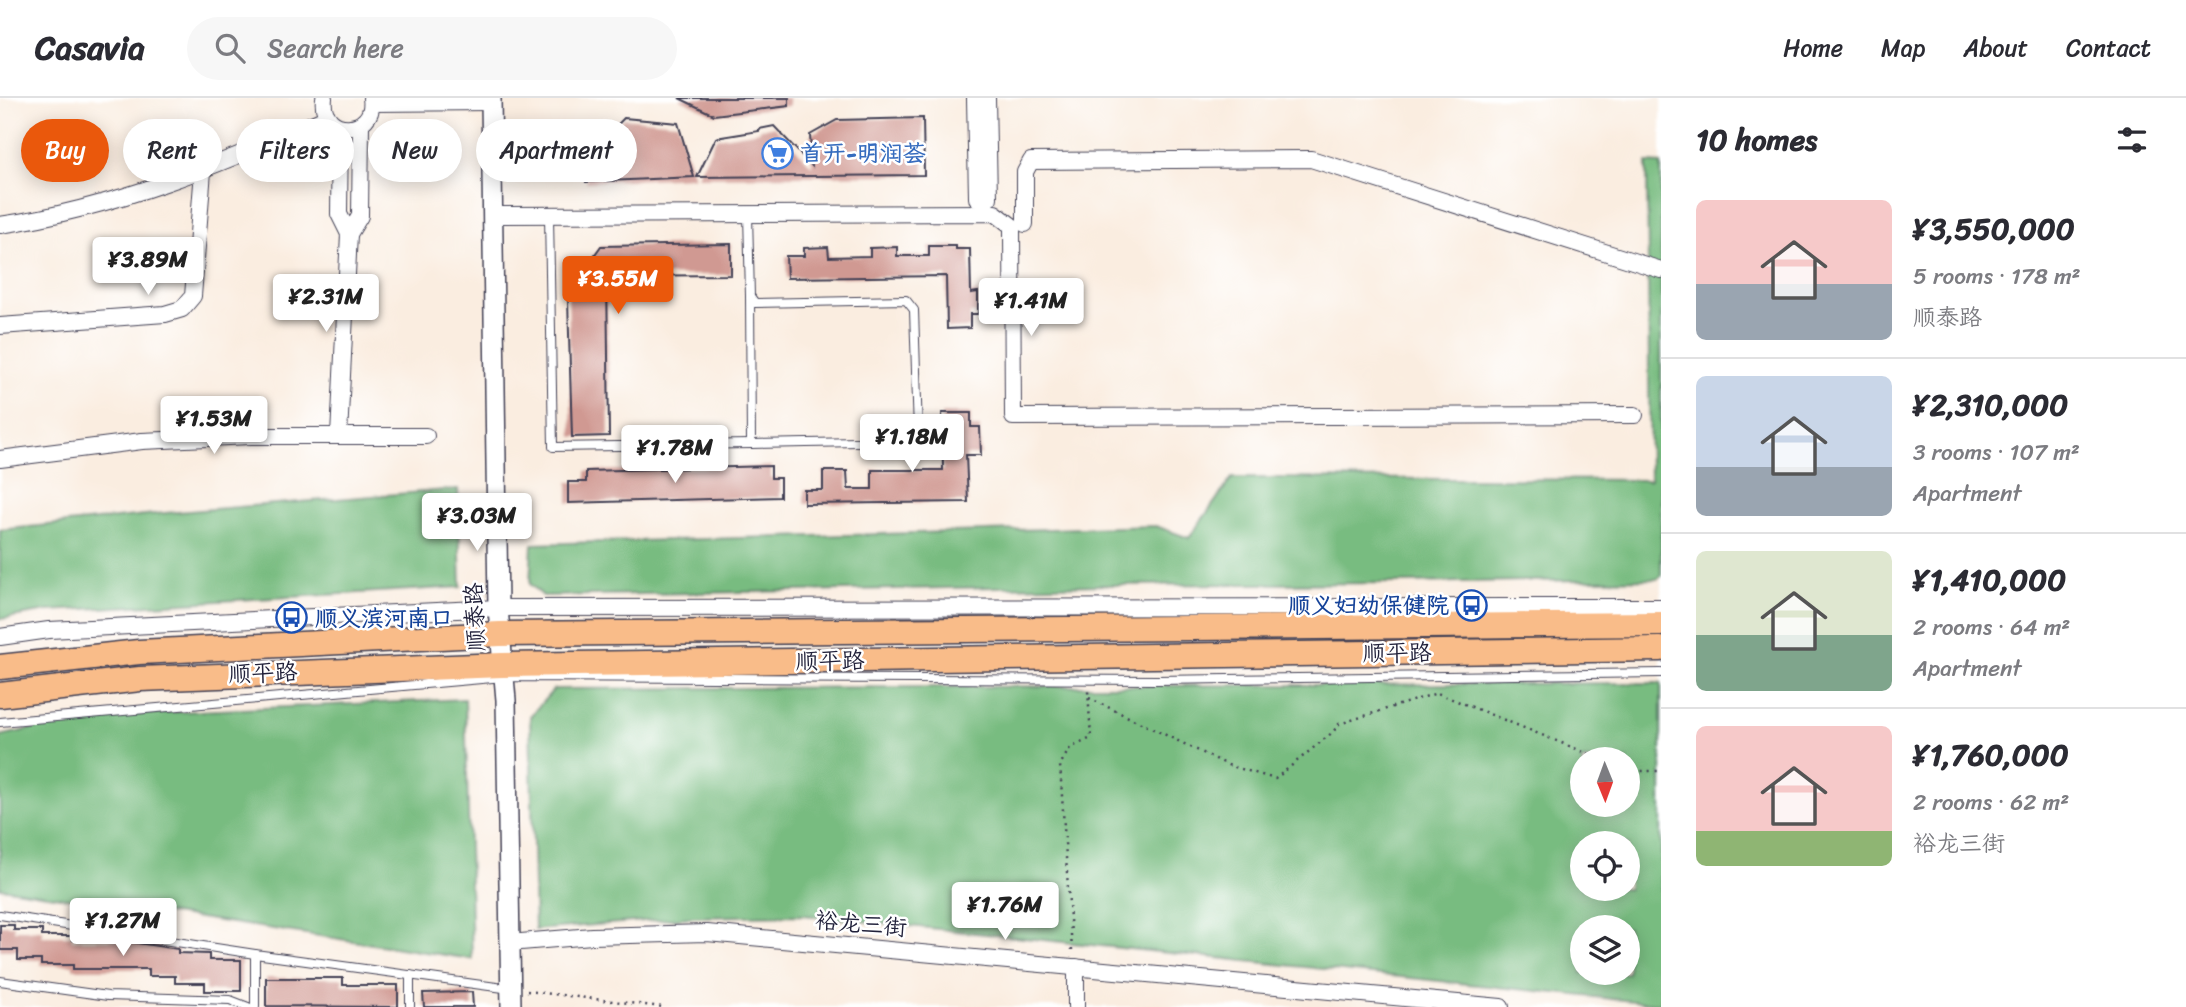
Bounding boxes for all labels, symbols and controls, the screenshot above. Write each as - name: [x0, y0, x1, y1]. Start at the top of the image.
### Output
- search box: [187, 17, 677, 80]
- text: Casavia: [35, 19, 145, 77]
- text: Search here: [267, 25, 404, 71]
- text: Home: [1783, 27, 1843, 69]
- text: Map: [1881, 27, 1925, 69]
- text: About: [1963, 27, 2028, 69]
- text: Contact: [2066, 27, 2151, 69]
- icon: search: [211, 29, 249, 67]
- text: 10 homes: [1696, 113, 1817, 167]
- chip: Buy: [21, 119, 109, 182]
- chip: Rent: [123, 119, 222, 182]
- chip: Filters: [236, 119, 354, 182]
- chip: New: [368, 119, 462, 182]
- chip: Apartment: [476, 119, 637, 182]
- icon: filters: [2113, 121, 2151, 159]
- place label: 首开-明润荟: [800, 133, 926, 174]
- supermarket icon: 首开-明润荟: [760, 136, 794, 170]
- text: ¥3,550,000: [1913, 202, 2075, 256]
- icon: home: [1752, 228, 1836, 312]
- pin: ¥3.89M: [91, 238, 205, 297]
- text: ¥3.89M: [108, 239, 188, 280]
- pin: ¥3.55M: [561, 256, 675, 316]
- text: 5 rooms · 178 m²: [1913, 256, 2081, 297]
- text: ¥3.55M: [578, 258, 658, 299]
- pin: ¥2.31M: [269, 274, 383, 334]
- text: ¥2.31M: [289, 276, 363, 317]
- pin: ¥1.41M: [974, 278, 1088, 338]
- text: ¥1.41M: [995, 280, 1067, 321]
- text: 顺泰路: [1913, 297, 1982, 338]
- text: ¥2,310,000: [1913, 378, 2068, 432]
- pin: ¥1.53M: [157, 396, 271, 456]
- text: ¥1.53M: [176, 398, 252, 439]
- icon: home: [1752, 404, 1836, 488]
- pin: ¥1.18M: [855, 414, 969, 474]
- text: ¥1.18M: [876, 416, 948, 457]
- pin: ¥1.78M: [618, 426, 732, 485]
- text: ¥1.78M: [637, 427, 713, 468]
- text: 3 rooms · 107 m²: [1913, 432, 2080, 473]
- text: Apartment: [1913, 473, 2022, 514]
- pin: ¥3.03M: [420, 494, 534, 553]
- text: ¥3.03M: [438, 495, 516, 536]
- text: ¥1,410,000: [1913, 553, 2066, 607]
- icon: home: [1752, 579, 1836, 663]
- street label: 顺泰路: [453, 581, 497, 653]
- place label: 顺义妇幼保健院: [1288, 585, 1449, 626]
- bus stop icon: 顺义妇幼保健院: [1455, 588, 1489, 622]
- place label: 顺义滨河南口: [315, 598, 453, 639]
- bus stop icon: 顺义滨河南口: [275, 601, 309, 635]
- text: 2 rooms · 64 m²: [1913, 607, 2070, 648]
- street label: 顺平路: [1362, 632, 1432, 674]
- street label: 顺平路: [795, 640, 865, 682]
- text: Apartment: [1913, 648, 2022, 689]
- street label: 顺平路: [228, 651, 298, 695]
- text: ¥1,760,000: [1913, 728, 2069, 782]
- north arrow: [1570, 747, 1640, 817]
- map controls: [1570, 747, 1640, 985]
- icon: home: [1752, 754, 1836, 838]
- text: 2 rooms · 62 m²: [1913, 782, 2069, 823]
- text: 裕龙三街: [1913, 823, 2005, 864]
- button: locate: [1570, 831, 1640, 901]
- pin: ¥1.76M: [948, 882, 1062, 942]
- text: ¥1.76M: [968, 884, 1042, 925]
- pin: ¥1.27M: [66, 898, 180, 958]
- text: ¥1.27M: [86, 900, 160, 941]
- street label: 裕龙三街: [813, 900, 909, 948]
- button: layers: [1570, 915, 1640, 985]

